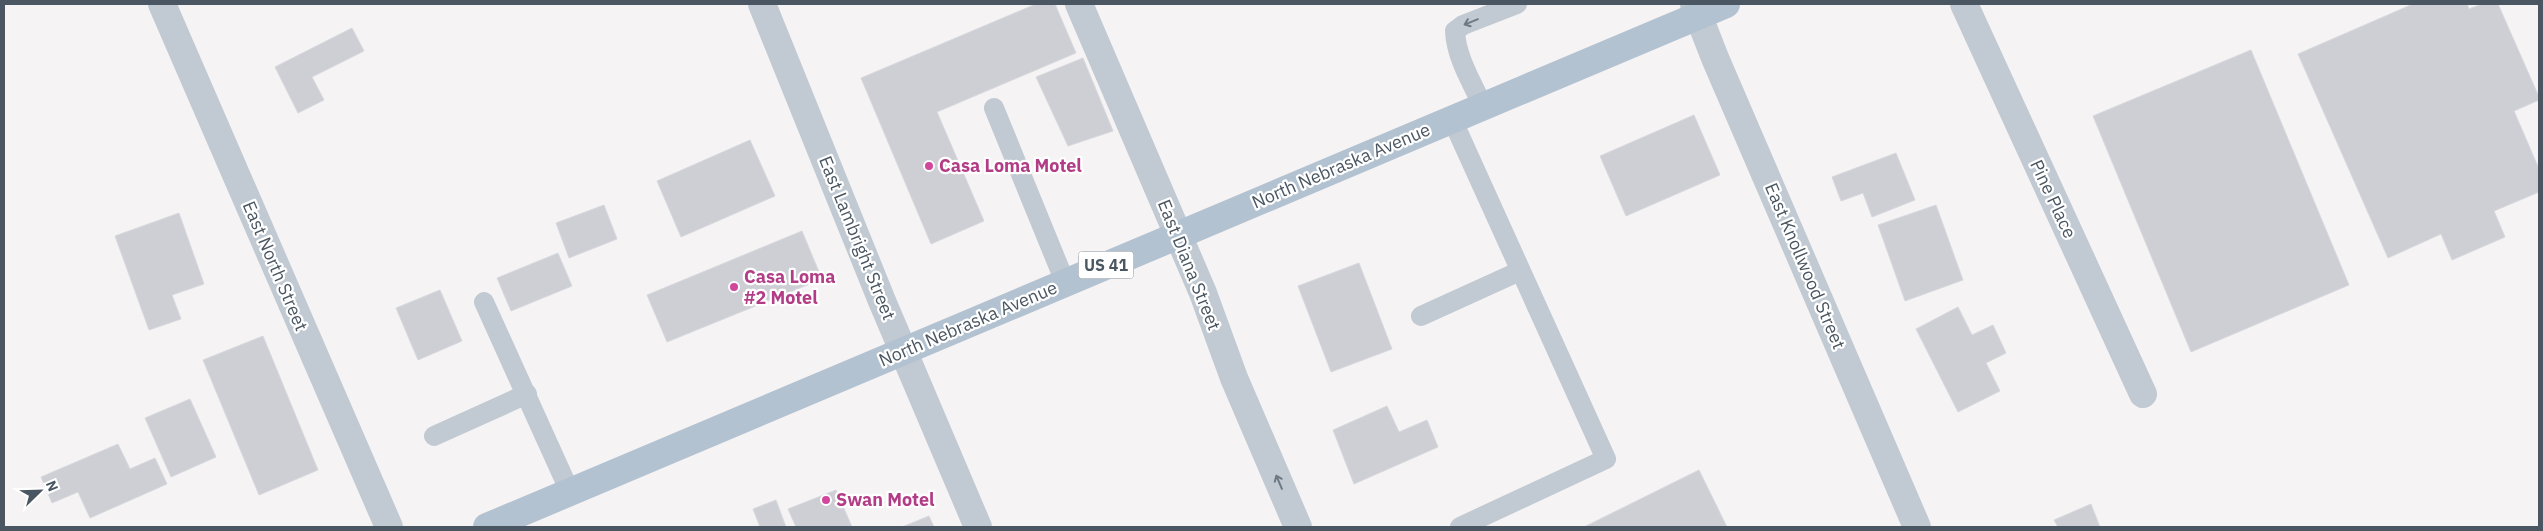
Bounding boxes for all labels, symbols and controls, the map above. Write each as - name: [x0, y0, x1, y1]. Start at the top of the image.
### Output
- one-way arrow: [1464, 18, 1479, 27]
- street label: North Nebraska Avenue: [1248, 117, 1434, 214]
- street label: East Lambright Street: [814, 152, 901, 323]
- place label: Casa Loma Motel: [939, 154, 1082, 177]
- street label: Pine Place: [2025, 156, 2082, 242]
- marker: Casa Loma Motel: [923, 160, 935, 172]
- street label: East Knollwood Street: [1760, 179, 1851, 352]
- street label: East Diana Street: [1153, 196, 1226, 334]
- street label: East North Street: [238, 197, 313, 334]
- road number: US 41: [1078, 252, 1134, 278]
- place label: Casa Loma #2 Motel: [744, 265, 835, 309]
- street label: North Nebraska Avenue: [875, 275, 1061, 372]
- marker: Casa Loma #2 Motel: [728, 281, 740, 293]
- north arrow: [15, 466, 65, 516]
- one-way arrow: [1274, 475, 1283, 490]
- text: N: [42, 478, 62, 494]
- place label: Swan Motel: [836, 488, 935, 511]
- marker: Swan Motel: [820, 494, 832, 506]

